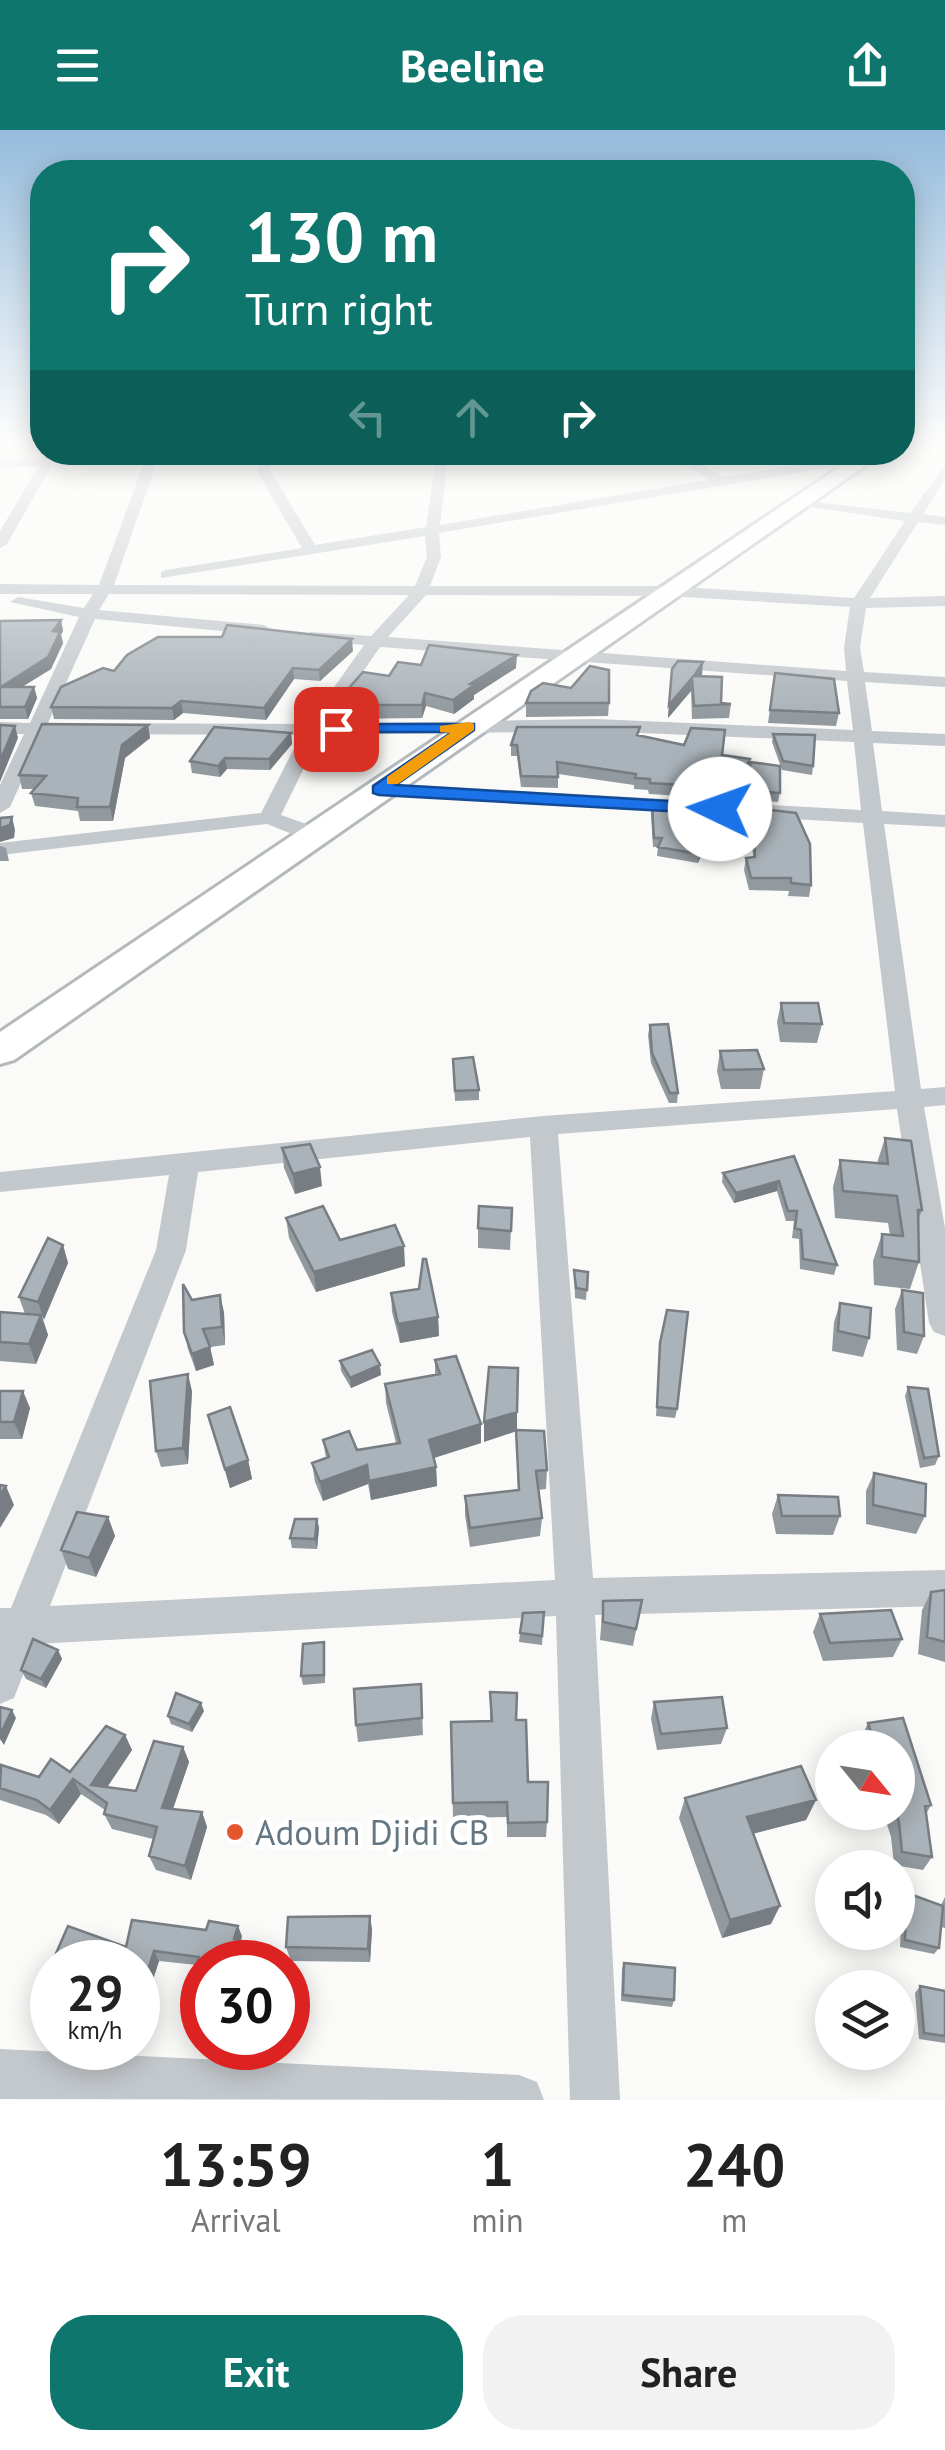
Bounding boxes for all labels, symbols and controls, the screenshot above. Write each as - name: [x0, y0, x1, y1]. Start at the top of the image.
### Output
- text: Beeline: [400, 36, 545, 94]
- icon: menu: [50, 38, 105, 93]
- icon: share: [840, 38, 895, 93]
- text: 130 m: [245, 191, 438, 281]
- icon: right: [80, 200, 210, 330]
- text: Turn right: [245, 279, 433, 337]
- icon: left: [340, 390, 395, 445]
- icon: ahead: [445, 390, 500, 445]
- icon: right: [550, 390, 605, 445]
- pin: [294, 687, 379, 772]
- icon: arrive: [309, 702, 364, 757]
- position arrow: [668, 757, 772, 861]
- north arrow: [815, 1730, 915, 1830]
- map controls: [815, 1730, 915, 2070]
- place label: Adoum Djidi CB: [255, 1809, 489, 1855]
- marker: Adoum Djidi CB: [224, 1821, 246, 1843]
- button: sound: [815, 1850, 915, 1950]
- speed limit sign: 30: [180, 1940, 310, 2070]
- text: 29: [67, 1960, 123, 2025]
- button: layers: [815, 1970, 915, 2070]
- text: km/h: [68, 2014, 122, 2046]
- text: 13:59: [160, 2125, 312, 2203]
- text: 1: [481, 2125, 515, 2203]
- text: 240: [683, 2125, 785, 2203]
- text: Arrival: [191, 2199, 281, 2241]
- text: min: [472, 2199, 524, 2241]
- text: m: [721, 2199, 747, 2241]
- button: Exit: [50, 2315, 463, 2430]
- button: Share: [483, 2315, 895, 2430]

